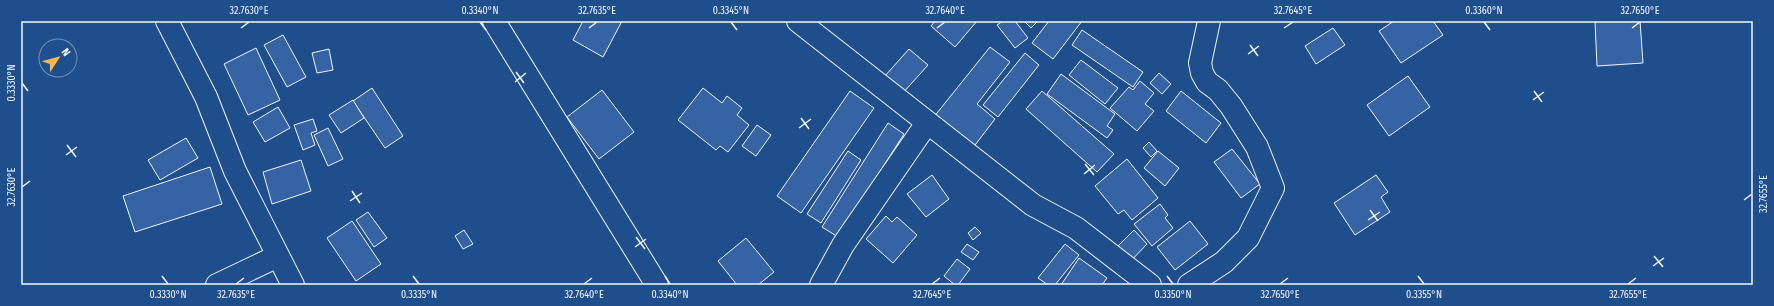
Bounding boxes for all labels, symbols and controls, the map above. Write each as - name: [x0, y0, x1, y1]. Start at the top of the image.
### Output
- text: 32.7630°E: [230, 5, 269, 17]
- text: 0.3340°N: [461, 5, 499, 17]
- text: 32.7635°E: [578, 5, 616, 17]
- text: 0.3345°N: [713, 5, 749, 17]
- text: 32.7640°E: [925, 5, 965, 17]
- text: 32.7645°E: [1274, 5, 1312, 17]
- text: 0.3360°N: [1465, 5, 1503, 17]
- text: 32.7650°E: [1621, 5, 1660, 17]
- north arrow: [38, 38, 78, 78]
- text: N: [58, 46, 73, 59]
- text: 0.3330°N: [6, 65, 18, 101]
- text: 32.7630°E: [6, 167, 18, 206]
- text: 32.7655°E: [1758, 175, 1770, 213]
- text: 0.3330°N: [150, 289, 186, 301]
- text: 32.7635°E: [217, 289, 255, 301]
- text: 0.3335°N: [401, 289, 437, 301]
- text: 32.7640°E: [564, 289, 604, 301]
- text: 0.3340°N: [651, 289, 689, 301]
- text: 32.7645°E: [913, 289, 951, 301]
- text: 0.3350°N: [1155, 289, 1192, 301]
- text: 32.7650°E: [1261, 289, 1300, 301]
- text: 0.3355°N: [1406, 289, 1442, 301]
- text: 32.7655°E: [1609, 289, 1647, 301]

